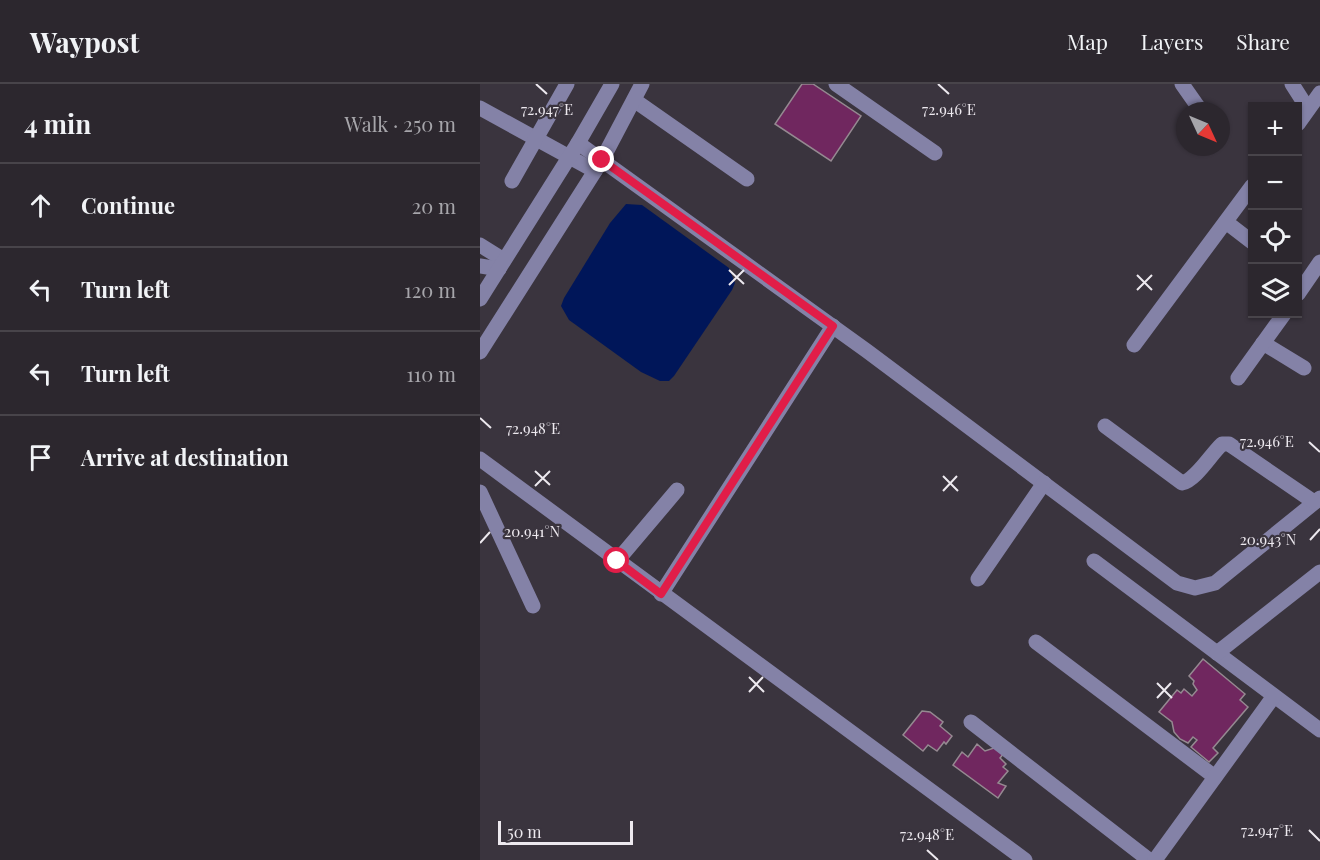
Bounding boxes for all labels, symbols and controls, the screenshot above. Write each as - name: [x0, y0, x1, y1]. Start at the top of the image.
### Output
- text: Waypost: [30, 23, 139, 60]
- text: Map: [1067, 27, 1108, 55]
- text: Layers: [1141, 27, 1203, 55]
- text: Share: [1236, 27, 1290, 55]
- text: 72.947°E: [521, 99, 573, 119]
- text: 72.946°E: [922, 99, 976, 119]
- north arrow: [1176, 102, 1230, 156]
- map controls: [1248, 102, 1302, 318]
- button: +: [1248, 102, 1302, 156]
- text: 4 min: [24, 106, 91, 141]
- text: Walk · 250 m: [345, 110, 456, 137]
- route end: [588, 146, 614, 172]
- button: −: [1248, 156, 1302, 210]
- icon: ahead: [24, 189, 57, 222]
- text: Continue: [81, 190, 175, 220]
- text: 20 m: [412, 192, 456, 219]
- button: locate: [1248, 210, 1302, 264]
- button: layers: [1248, 264, 1302, 318]
- icon: left: [24, 273, 57, 306]
- text: Turn left: [81, 274, 170, 304]
- text: 120 m: [404, 276, 456, 303]
- icon: left: [24, 357, 57, 390]
- text: Turn left: [81, 358, 170, 388]
- text: 110 m: [406, 360, 456, 387]
- text: 72.948°E: [506, 418, 560, 438]
- text: 72.946°E: [1240, 431, 1294, 451]
- icon: arrive: [24, 441, 57, 474]
- text: Arrive at destination: [81, 442, 289, 472]
- text: 20.941°N: [504, 521, 560, 541]
- text: 20.943°N: [1240, 529, 1297, 549]
- route start: [603, 547, 629, 573]
- scale bar: [498, 818, 633, 846]
- text: 72.947°E: [1241, 820, 1293, 840]
- text: 50 m: [507, 821, 541, 842]
- text: 72.948°E: [900, 824, 954, 844]

